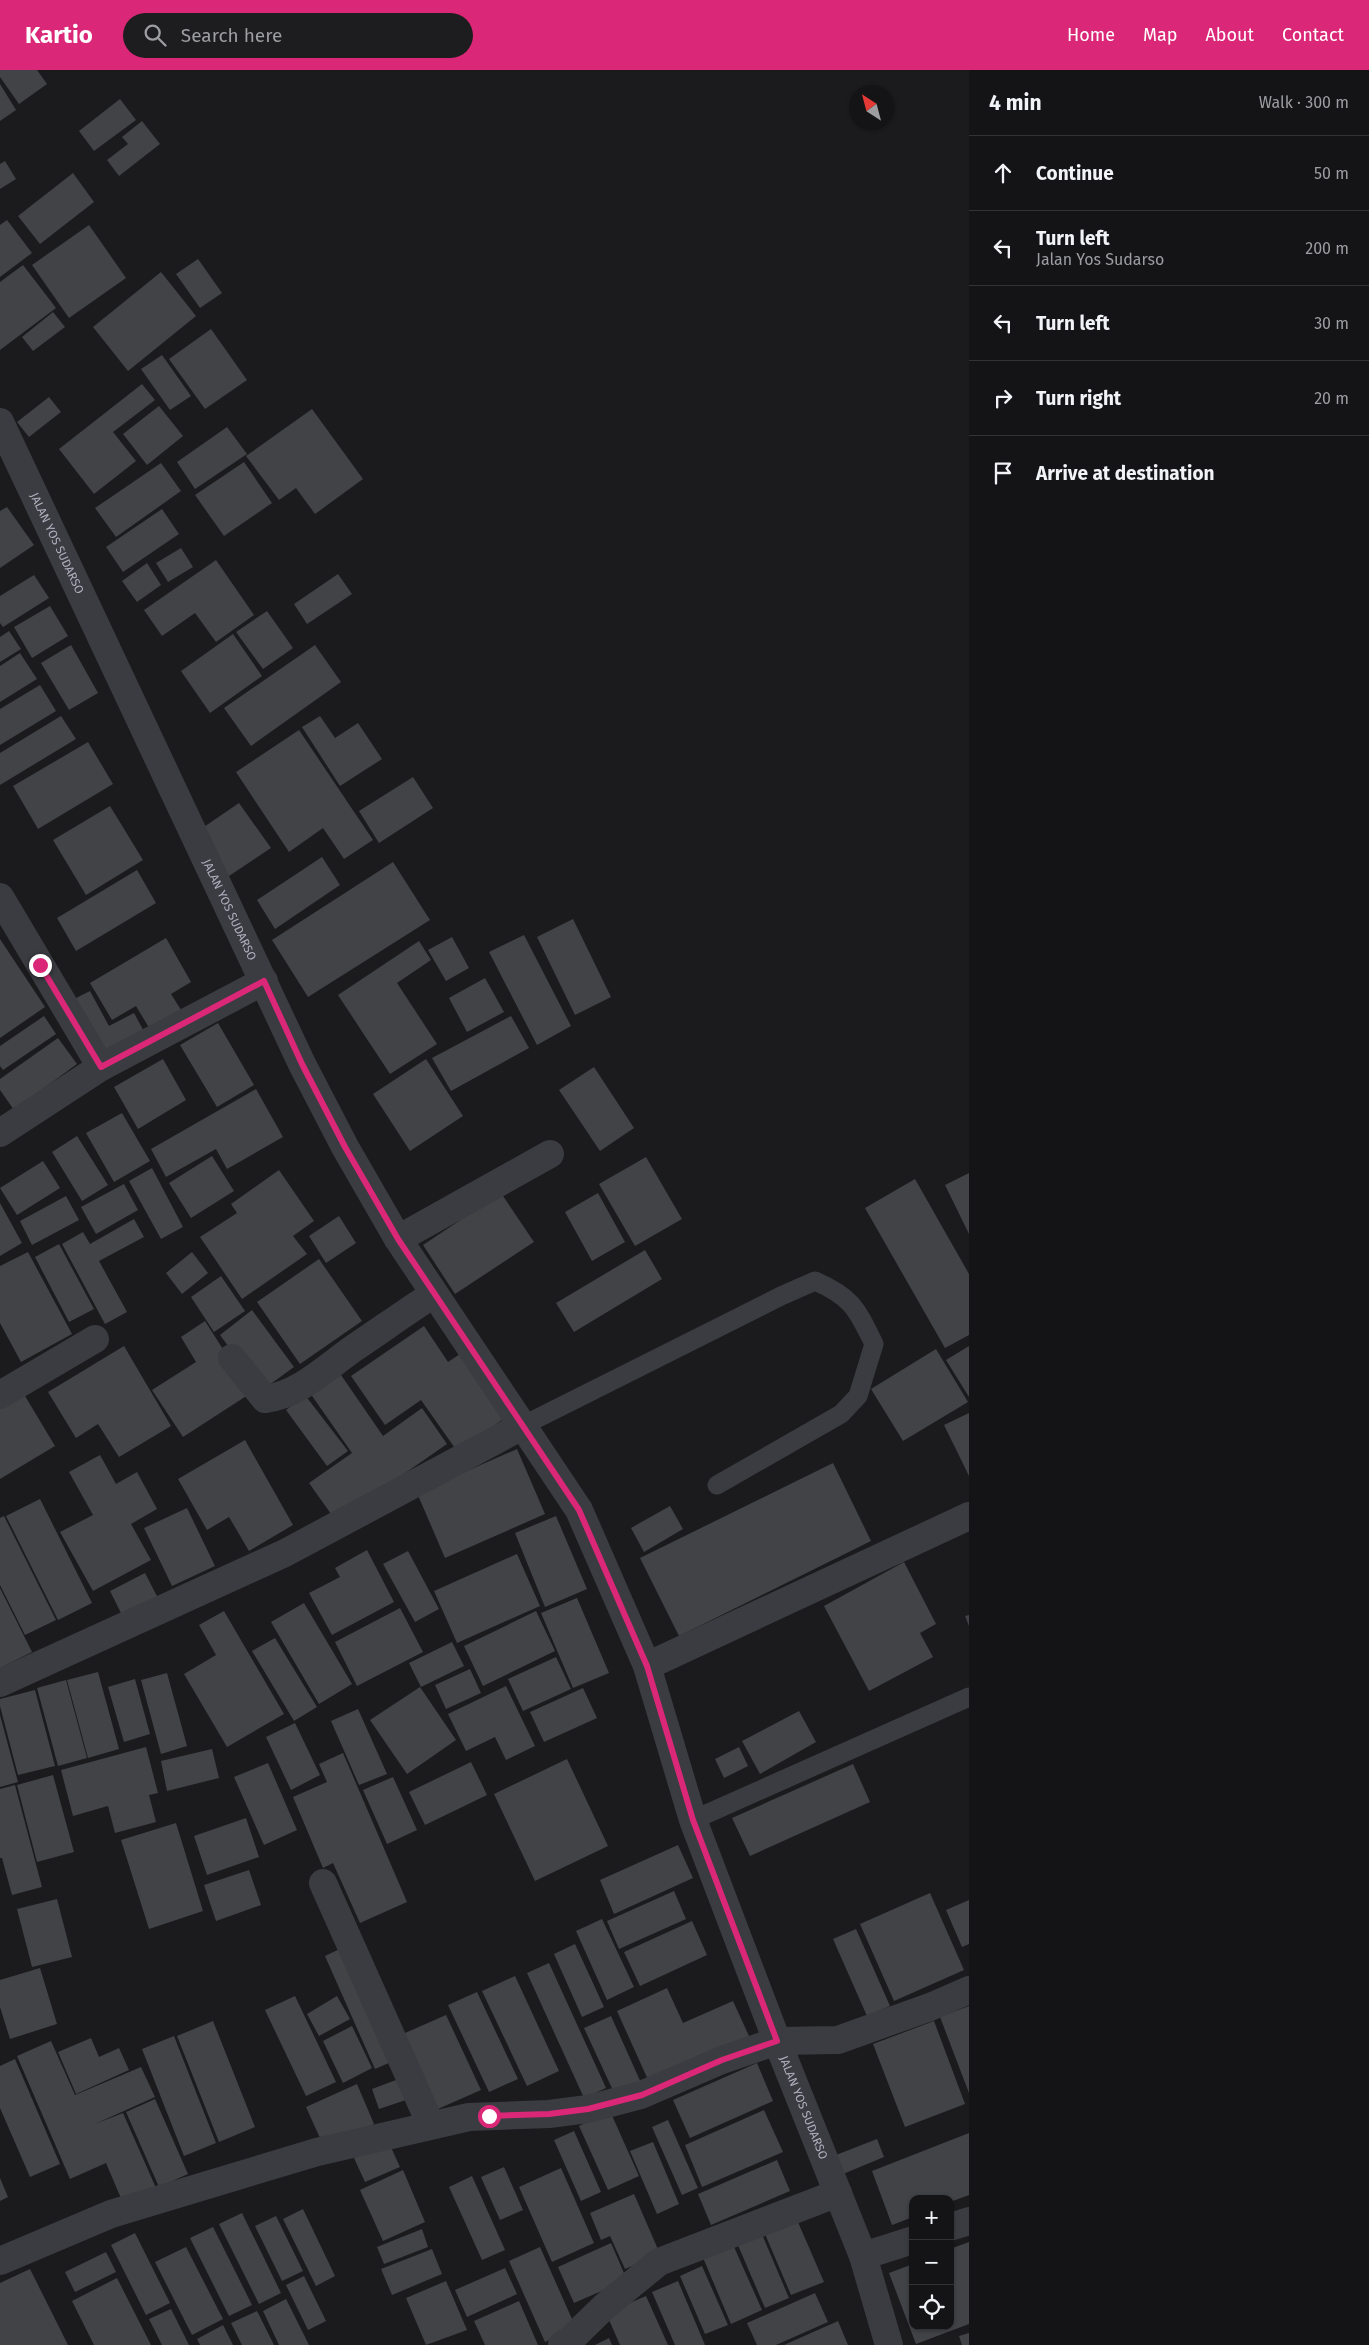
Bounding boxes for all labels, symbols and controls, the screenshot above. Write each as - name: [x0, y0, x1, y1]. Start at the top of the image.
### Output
- search box: [123, 13, 473, 58]
- text: Kartio: [25, 21, 93, 49]
- icon: search: [141, 21, 169, 49]
- text: Search here: [181, 24, 282, 47]
- text: Home: [1067, 24, 1115, 46]
- text: Map: [1143, 24, 1177, 46]
- text: About: [1205, 24, 1254, 46]
- text: Contact: [1282, 24, 1344, 46]
- north arrow: [849, 85, 894, 130]
- text: 4 min: [989, 90, 1042, 116]
- text: Walk · 300 m: [1259, 93, 1349, 112]
- icon: ahead: [989, 159, 1017, 187]
- text: Continue: [1036, 162, 1114, 185]
- text: 50 m: [1314, 164, 1349, 183]
- text: Turn left: [1036, 227, 1110, 250]
- icon: left: [989, 234, 1017, 262]
- text: 200 m: [1305, 239, 1349, 258]
- text: Jalan Yos Sudarso: [1036, 250, 1164, 269]
- icon: left: [989, 309, 1017, 337]
- text: Turn left: [1036, 312, 1110, 335]
- text: 30 m: [1314, 314, 1349, 333]
- icon: right: [989, 384, 1017, 412]
- text: Turn right: [1036, 387, 1121, 410]
- text: 20 m: [1314, 389, 1349, 408]
- icon: arrive: [989, 459, 1017, 487]
- text: Arrive at destination: [1036, 462, 1215, 485]
- street label: JALAN YOS SUDARSO: [27, 490, 87, 596]
- street label: JALAN YOS SUDARSO: [200, 857, 259, 963]
- route end: [29, 954, 52, 977]
- street label: JALAN YOS SUDARSO: [777, 2054, 831, 2161]
- route start: [478, 2105, 501, 2128]
- map controls: [909, 2195, 954, 2330]
- button: +: [909, 2195, 954, 2240]
- button: −: [909, 2240, 954, 2285]
- button: locate: [909, 2285, 954, 2330]

